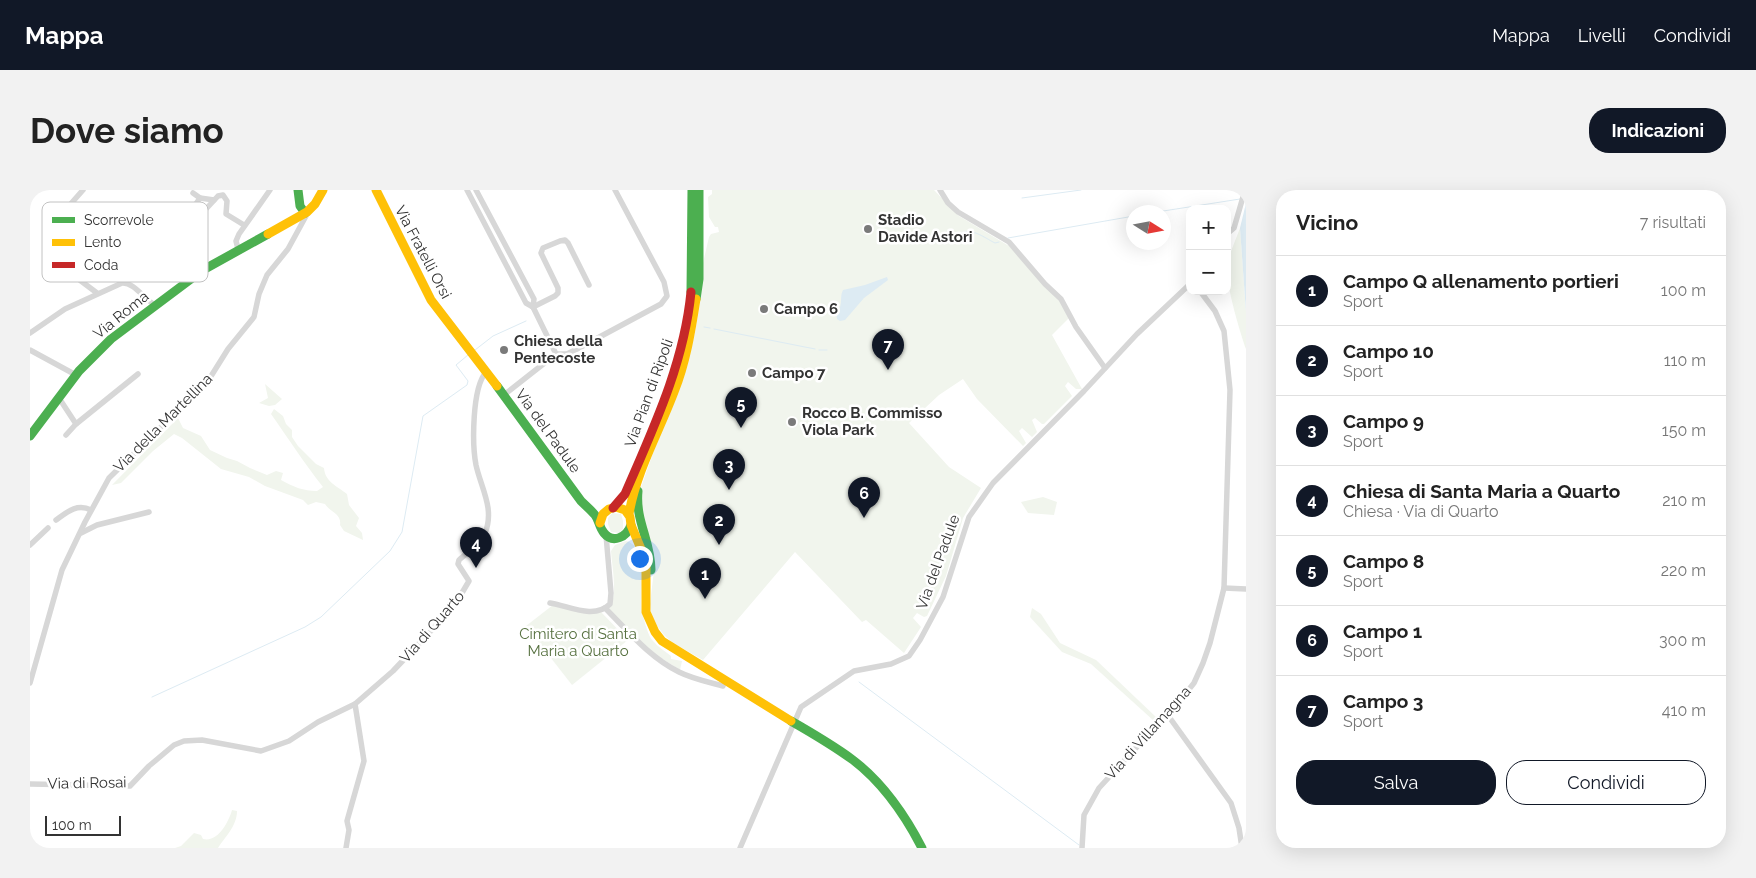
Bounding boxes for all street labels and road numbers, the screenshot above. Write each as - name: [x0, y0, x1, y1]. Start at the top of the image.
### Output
- street label: Via Fratelli Orsi: [391, 202, 455, 302]
- street label: Via Roma: [90, 287, 152, 343]
- street label: Via Pian di Ripoli: [621, 336, 677, 450]
- street label: Via della Martellina: [110, 370, 216, 476]
- street label: Via del Padule: [511, 385, 585, 477]
- street label: Via del Padule: [913, 512, 964, 612]
- street label: Via di Quarto: [396, 587, 468, 667]
- street label: Via di Villamagna: [1101, 683, 1195, 783]
- street label: Via di Rosai: [47, 773, 127, 793]

